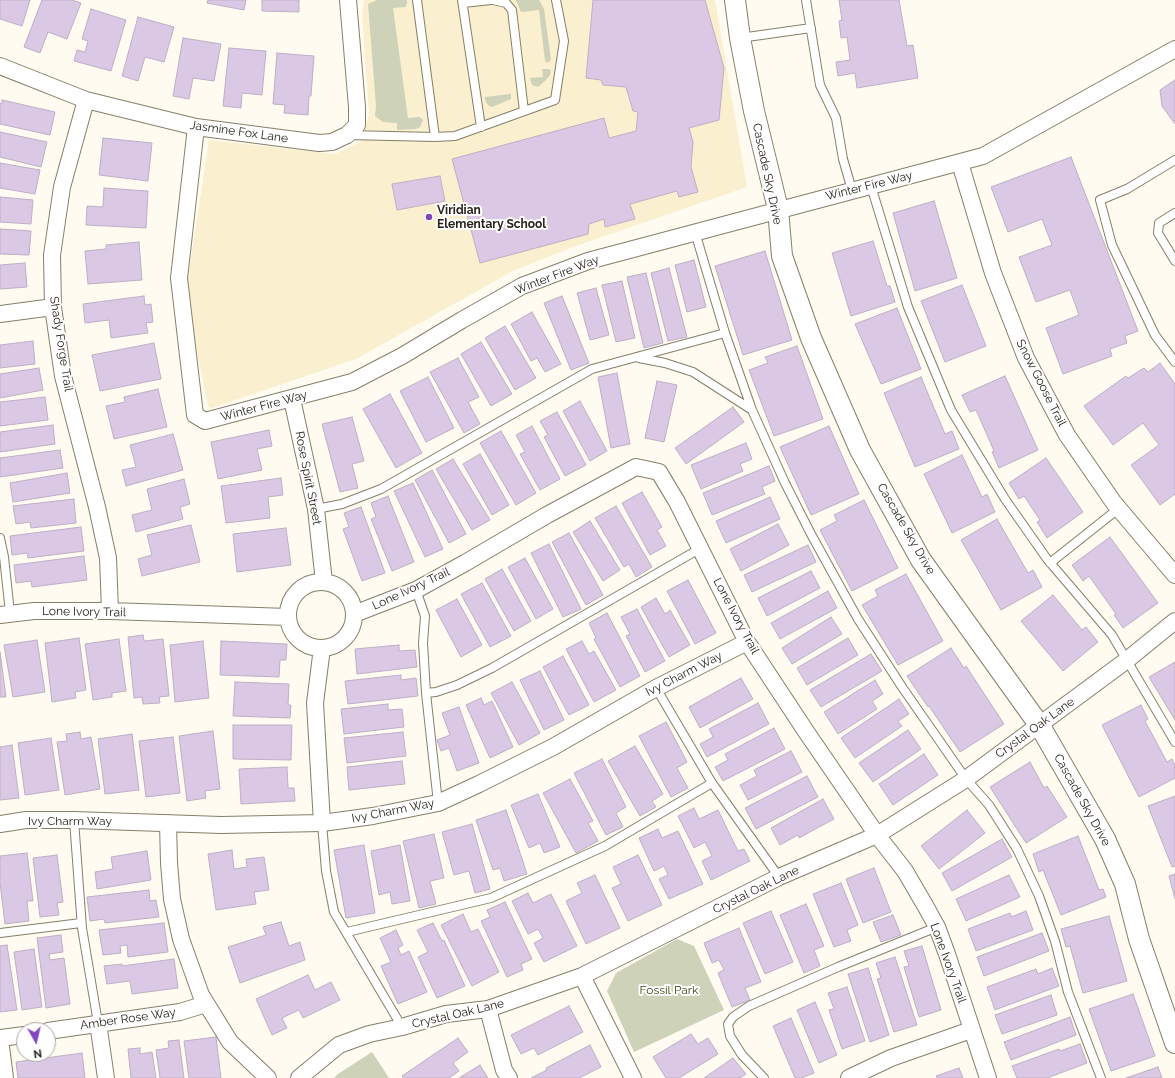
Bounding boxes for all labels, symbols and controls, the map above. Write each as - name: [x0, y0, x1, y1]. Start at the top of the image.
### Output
- street label: Jasmine Fox Lane: [189, 118, 289, 146]
- street label: Cascade Sky Drive: [749, 122, 785, 226]
- street label: Winter Fire Way: [824, 168, 914, 204]
- place label: Viridian Elementary School: [437, 203, 546, 231]
- marker: Viridian Elementary School: [424, 212, 434, 222]
- street label: Winter Fire Way: [513, 252, 601, 298]
- street label: Shady Forge Trail: [46, 295, 76, 393]
- street label: Snow Goose Trail: [1013, 337, 1069, 429]
- street label: Winter Fire Way: [219, 388, 309, 424]
- street label: Rose Spirit Street: [292, 430, 324, 526]
- street label: Cascade Sky Drive: [874, 481, 938, 577]
- street label: Lone Ivory Trail: [370, 565, 452, 613]
- street label: Lone Ivory Trail: [710, 576, 762, 656]
- street label: Lone Ivory Trail: [42, 604, 126, 620]
- street label: Ivy Charm Way: [643, 649, 725, 699]
- street label: Crystal Oak Lane: [993, 695, 1077, 761]
- street label: Cascade Sky Drive: [1051, 751, 1113, 849]
- street label: Ivy Charm Way: [351, 796, 435, 826]
- street label: Ivy Charm Way: [28, 814, 112, 828]
- street label: Crystal Oak Lane: [711, 863, 801, 917]
- street label: Lone Ivory Trail: [927, 921, 969, 1005]
- park label: Fossil Park: [640, 983, 698, 997]
- street label: Crystal Oak Lane: [411, 996, 505, 1032]
- street label: Amber Rose Way: [79, 1005, 177, 1033]
- north arrow: [16, 1022, 56, 1062]
- text: N: [33, 1046, 43, 1060]

